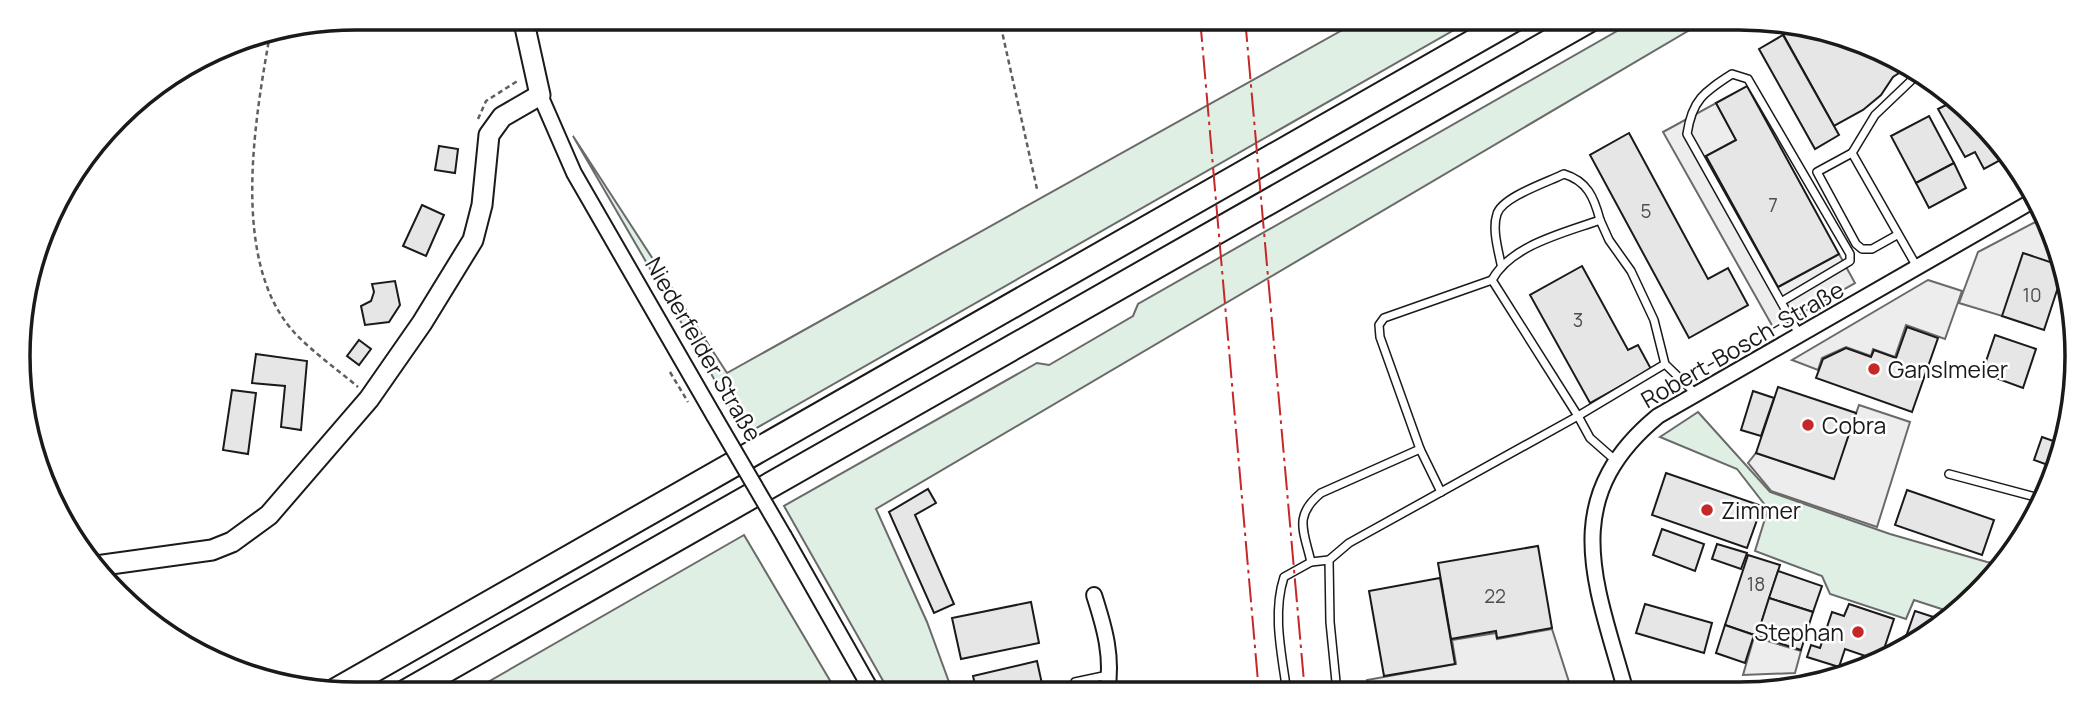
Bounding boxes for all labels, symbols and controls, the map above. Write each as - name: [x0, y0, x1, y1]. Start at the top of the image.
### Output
- house number: 7: [1768, 192, 1778, 218]
- house number: 5: [1641, 198, 1652, 224]
- street label: Niederfelder Straße: [638, 251, 770, 447]
- street label: Robert-Bosch-Straße: [1635, 273, 1849, 415]
- house number: 10: [2022, 282, 2042, 308]
- house number: 3: [1573, 307, 1583, 333]
- place label: Ganslmeier: [1888, 353, 2008, 385]
- marker: Ganslmeier: [1866, 361, 1882, 377]
- place label: Cobra: [1822, 409, 1886, 441]
- marker: Cobra: [1800, 417, 1816, 433]
- place label: Zimmer: [1721, 494, 1801, 526]
- marker: Zimmer: [1699, 502, 1715, 518]
- house number: 18: [1747, 571, 1765, 597]
- house number: 22: [1484, 583, 1506, 609]
- place label: Stephan: [1754, 616, 1844, 648]
- marker: Stephan: [1850, 624, 1866, 640]

